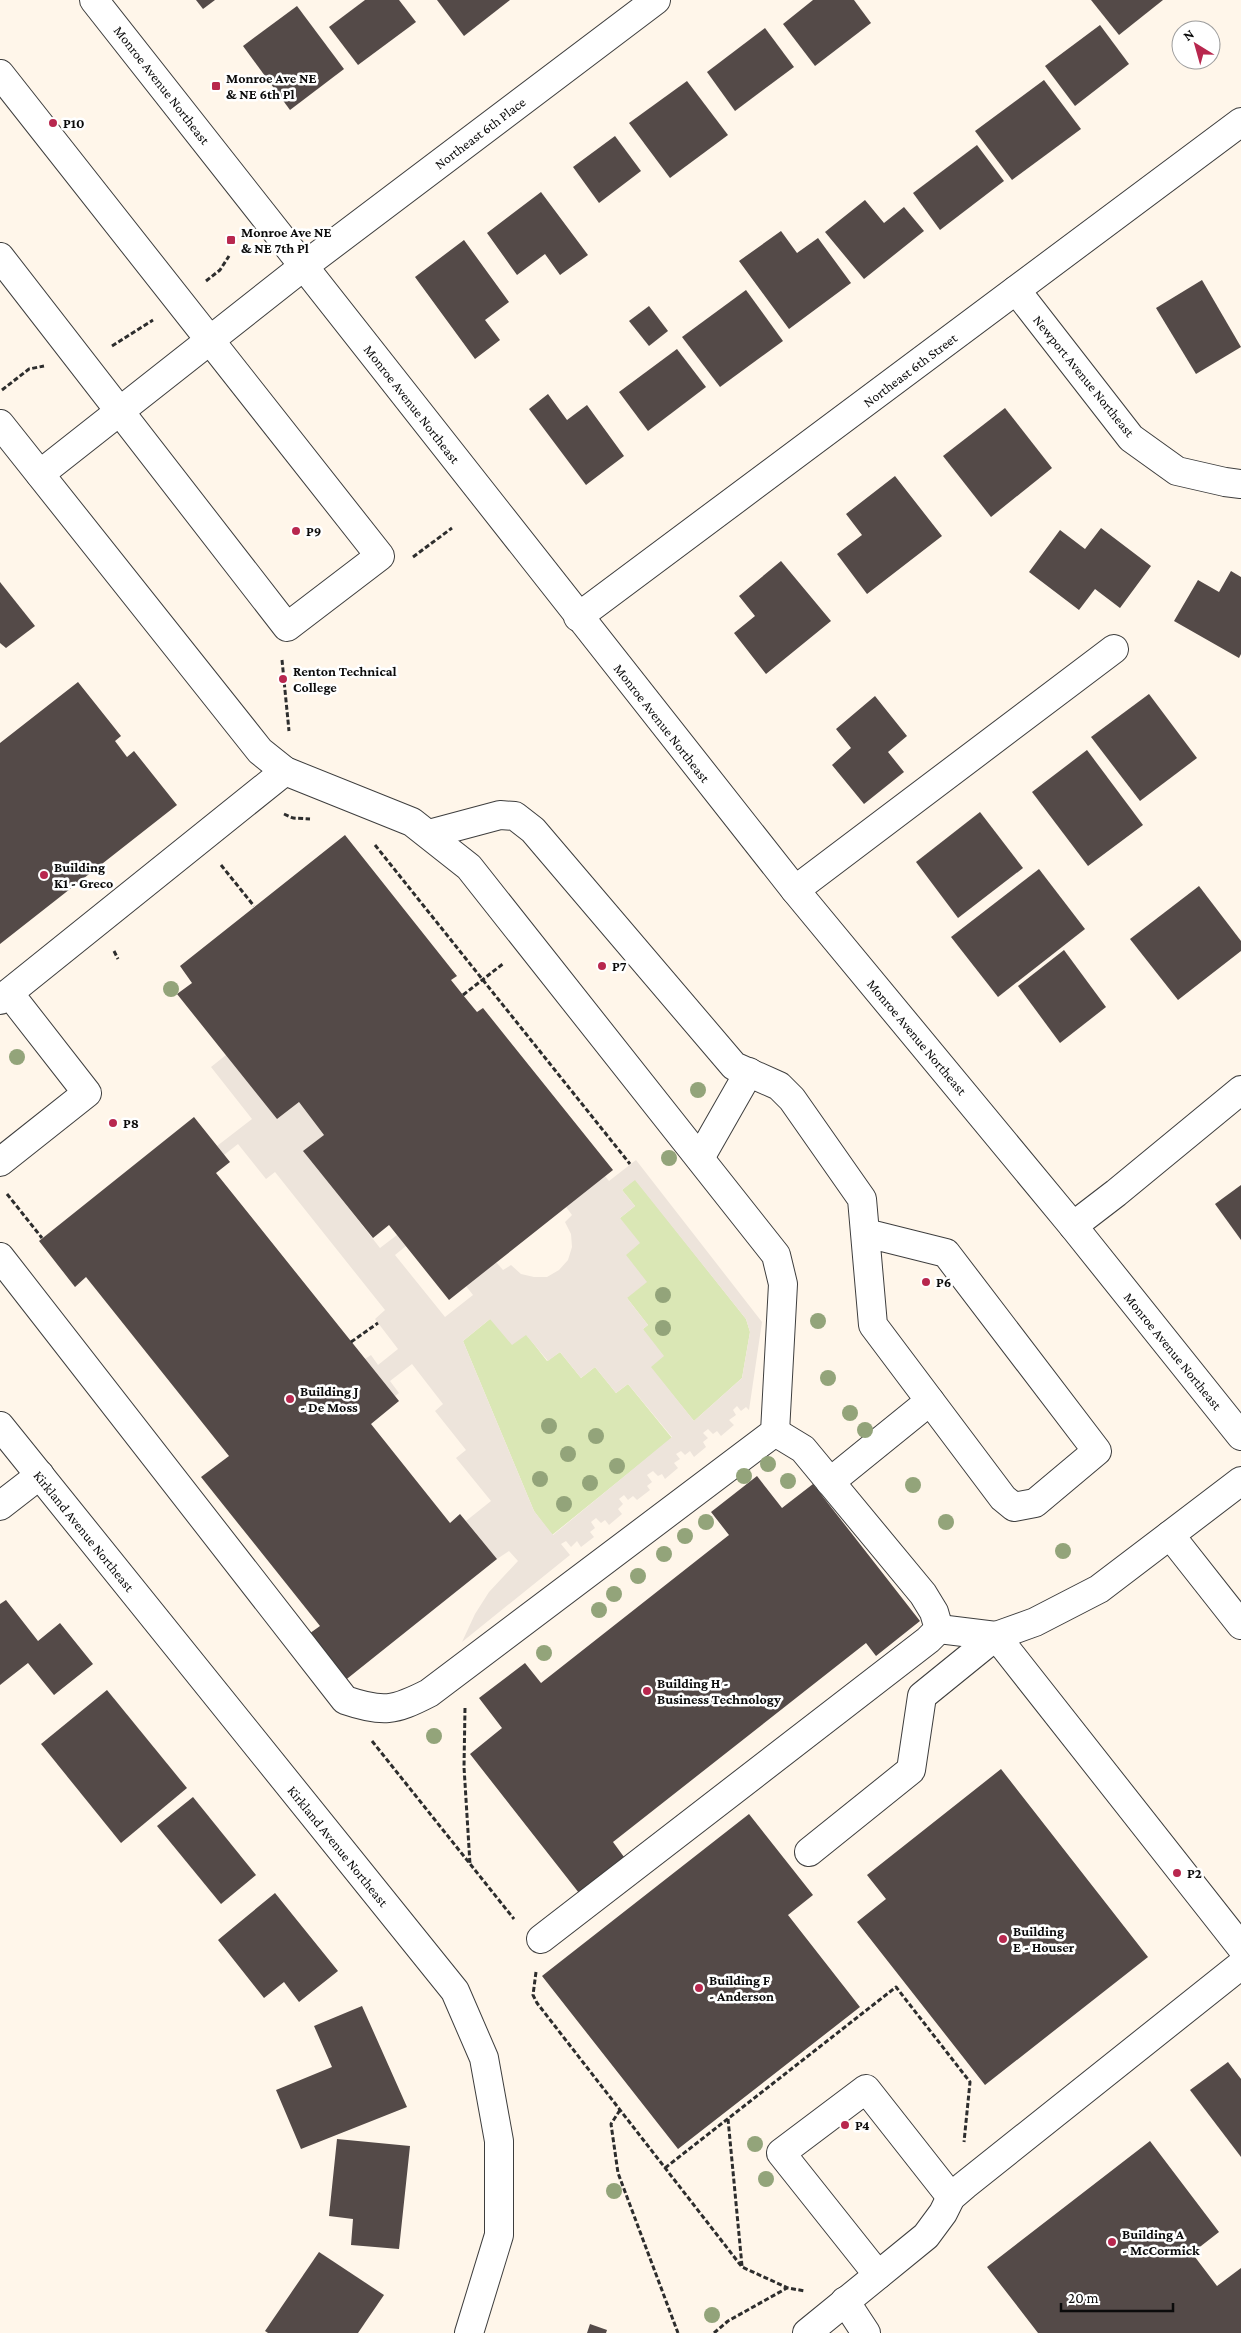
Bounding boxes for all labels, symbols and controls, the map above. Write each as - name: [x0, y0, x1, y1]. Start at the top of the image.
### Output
- north arrow: [1171, 20, 1221, 70]
- street label: Monroe Avenue Northeast: [111, 22, 214, 148]
- text: N: [1180, 25, 1197, 44]
- place label: Monroe Ave NE & NE 6th Pl: [226, 70, 317, 102]
- marker: Monroe Ave NE & NE 6th Pl: [210, 80, 222, 92]
- street label: Northeast 6th Place: [431, 94, 529, 172]
- place label: P10: [63, 115, 85, 131]
- marker: P10: [47, 117, 59, 129]
- place label: Monroe Ave NE & NE 7th Pl: [241, 224, 332, 256]
- marker: Monroe Ave NE & NE 7th Pl: [225, 234, 237, 246]
- street label: Newport Avenue Northeast: [1030, 312, 1138, 440]
- street label: Northeast 6th Street: [860, 329, 960, 410]
- street label: Monroe Avenue Northeast: [361, 341, 464, 467]
- place label: P9: [306, 523, 321, 539]
- marker: P9: [290, 525, 302, 537]
- street label: Monroe Avenue Northeast: [611, 660, 714, 786]
- place label: Renton Technical College: [293, 663, 397, 695]
- marker: Renton Technical College: [277, 673, 289, 685]
- place label: Building K1 - Greco: [54, 859, 113, 891]
- marker: Building K1 - Greco: [38, 869, 50, 881]
- place label: P7: [612, 958, 627, 974]
- marker: P7: [596, 960, 608, 972]
- street label: Monroe Avenue Northeast: [864, 976, 970, 1098]
- place label: P8: [123, 1115, 139, 1131]
- marker: P8: [107, 1117, 119, 1129]
- place label: P6: [936, 1274, 951, 1290]
- marker: P6: [920, 1276, 932, 1288]
- street label: Monroe Avenue Northeast: [1121, 1289, 1225, 1413]
- place label: Building J - De Moss: [300, 1383, 359, 1415]
- marker: Building J - De Moss: [284, 1393, 296, 1405]
- street label: Kirkland Avenue Northeast: [30, 1467, 138, 1595]
- place label: Building H - Business Technology: [657, 1675, 781, 1707]
- marker: Building H - Business Technology: [641, 1685, 653, 1697]
- street label: Kirkland Avenue Northeast: [284, 1782, 392, 1910]
- place label: P2: [1187, 1865, 1202, 1881]
- marker: P2: [1171, 1867, 1183, 1879]
- place label: Building E - Houser: [1013, 1923, 1075, 1955]
- marker: Building E - Houser: [997, 1933, 1009, 1945]
- place label: Building F - Anderson: [709, 1972, 774, 2004]
- marker: Building F - Anderson: [693, 1982, 705, 1994]
- place label: P4: [855, 2117, 870, 2133]
- marker: P4: [839, 2119, 851, 2131]
- place label: Building A - McCormick: [1122, 2226, 1200, 2258]
- marker: Building A - McCormick: [1106, 2236, 1118, 2248]
- scale bar: [1061, 2280, 1174, 2312]
- text: 20 m: [1068, 2290, 1099, 2306]

